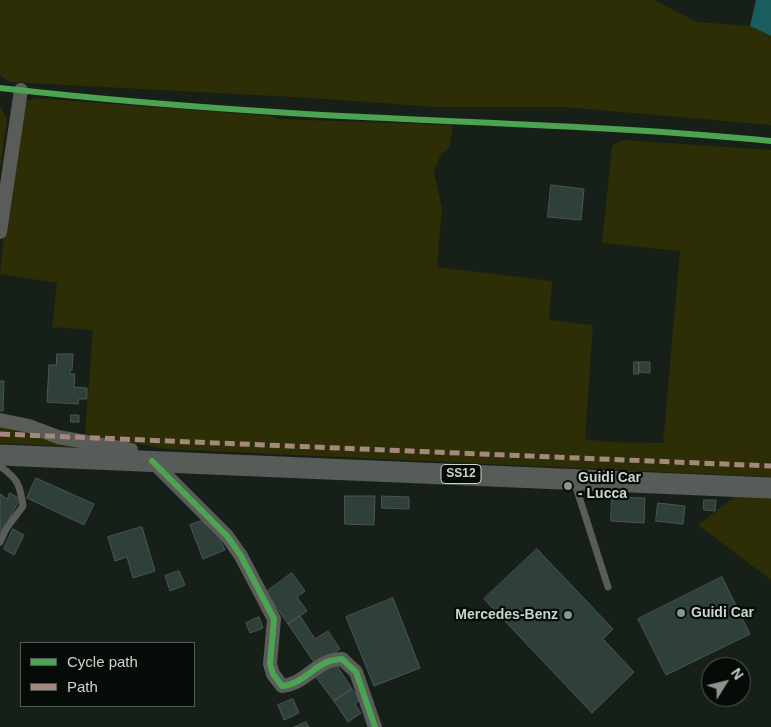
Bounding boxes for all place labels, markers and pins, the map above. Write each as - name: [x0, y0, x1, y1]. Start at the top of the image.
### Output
- place label: Guidi Car - Lucca: [578, 470, 641, 502]
- marker: Guidi Car - Lucca: [562, 480, 574, 492]
- place label: Guidi Car: [691, 605, 754, 621]
- place label: Mercedes-Benz: [455, 607, 558, 623]
- marker: Guidi Car: [675, 607, 687, 619]
- marker: Mercedes-Benz: [562, 609, 574, 621]

